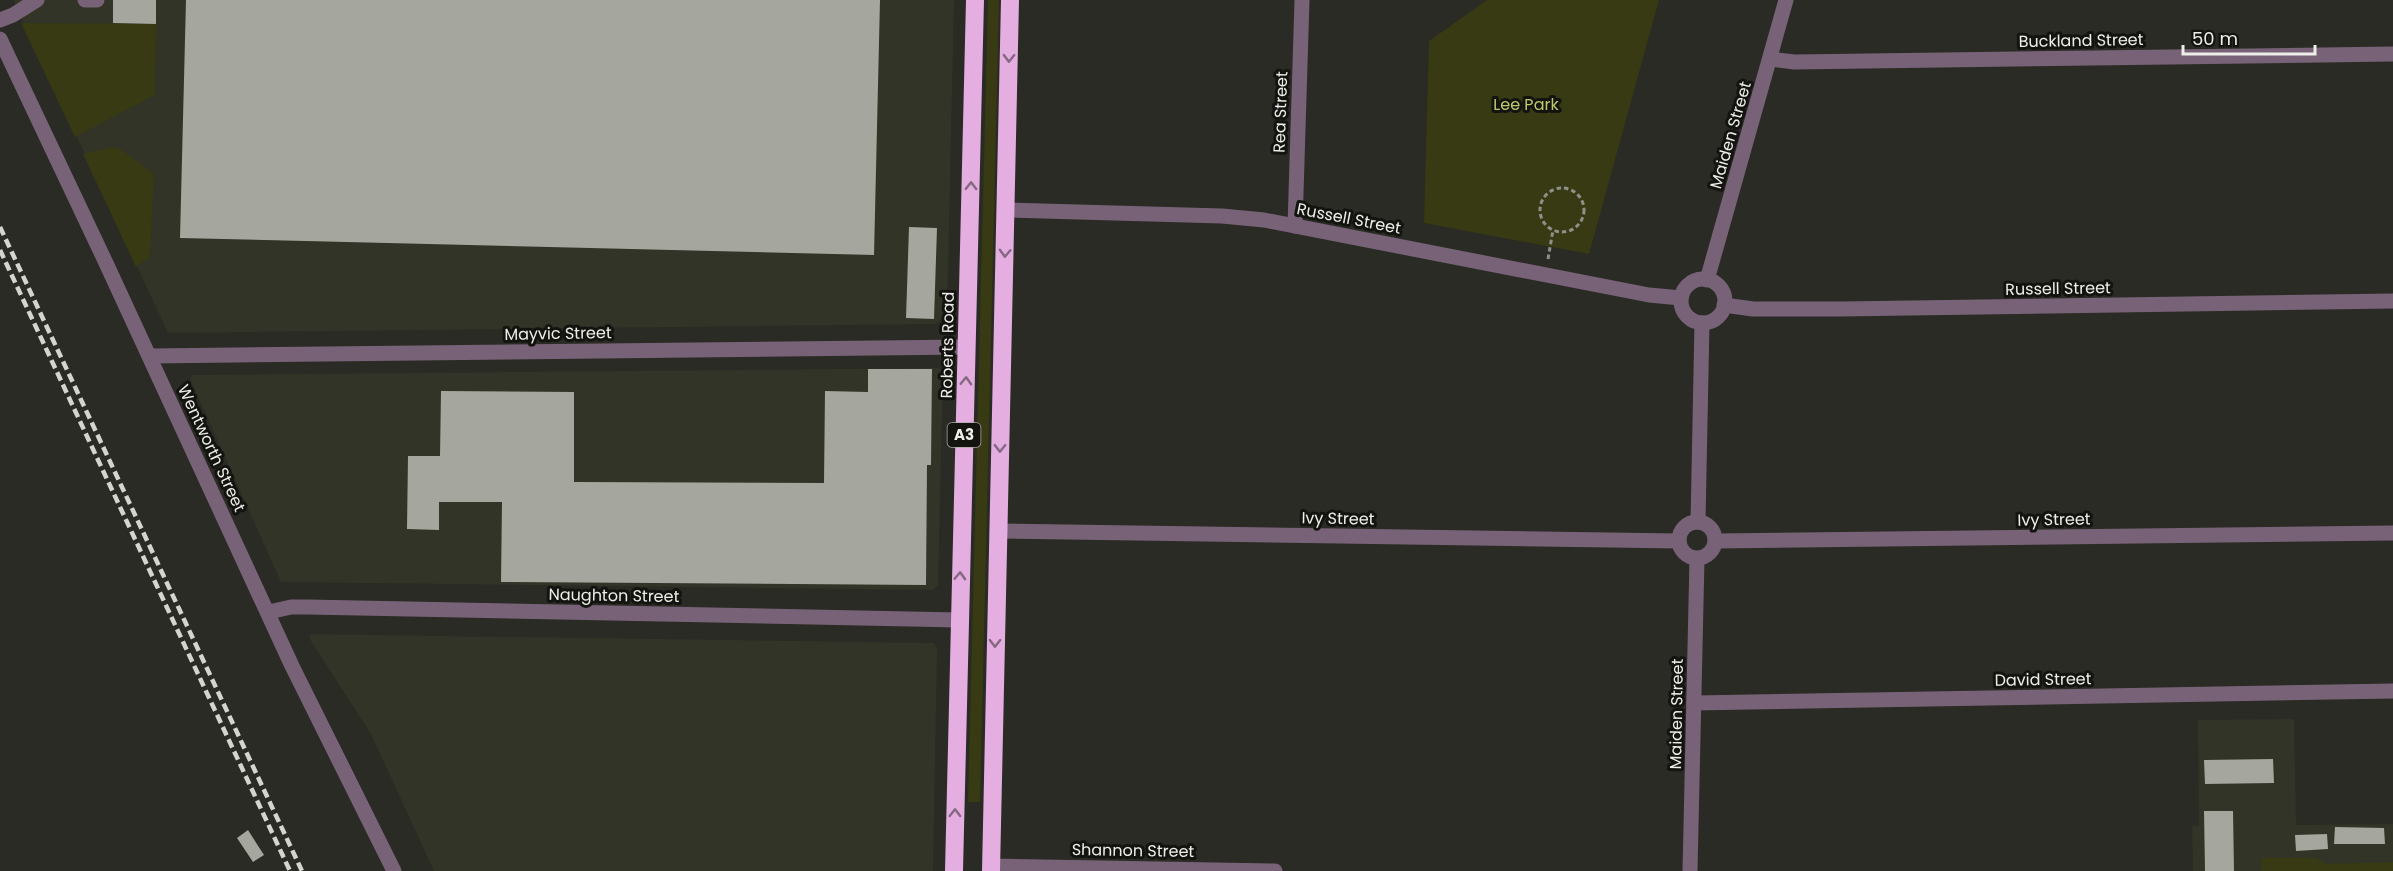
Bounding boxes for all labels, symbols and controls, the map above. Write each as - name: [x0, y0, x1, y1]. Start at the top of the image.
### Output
- scale bar: [2183, 18, 2315, 56]
- text: 50 m: [2192, 26, 2238, 51]
- street label: Buckland Street: [2018, 28, 2144, 53]
- one-way arrow: [1003, 54, 1015, 63]
- street label: Rea Street: [1268, 71, 1293, 153]
- street label: Maiden Street: [1704, 79, 1757, 191]
- park label: Lee Park: [1493, 93, 1559, 116]
- one-way arrow: [964, 181, 977, 190]
- street label: Russell Street: [1295, 197, 1403, 240]
- one-way arrow: [998, 249, 1011, 258]
- street label: Russell Street: [2005, 276, 2111, 301]
- street label: Roberts Road: [935, 291, 960, 399]
- street label: Mayvic Street: [504, 321, 612, 346]
- one-way arrow: [960, 376, 972, 385]
- street label: Wentworth Street: [172, 381, 251, 516]
- road number: A3: [948, 423, 980, 447]
- one-way arrow: [993, 444, 1006, 453]
- street label: Ivy Street: [1301, 506, 1375, 531]
- street label: Ivy Street: [2017, 507, 2091, 532]
- one-way arrow: [954, 571, 967, 580]
- street label: Naughton Street: [548, 583, 680, 608]
- one-way arrow: [989, 639, 1001, 648]
- street label: Maiden Street: [1664, 658, 1689, 770]
- street label: David Street: [1994, 667, 2092, 692]
- one-way arrow: [949, 808, 961, 817]
- street label: Shannon Street: [1072, 838, 1195, 863]

